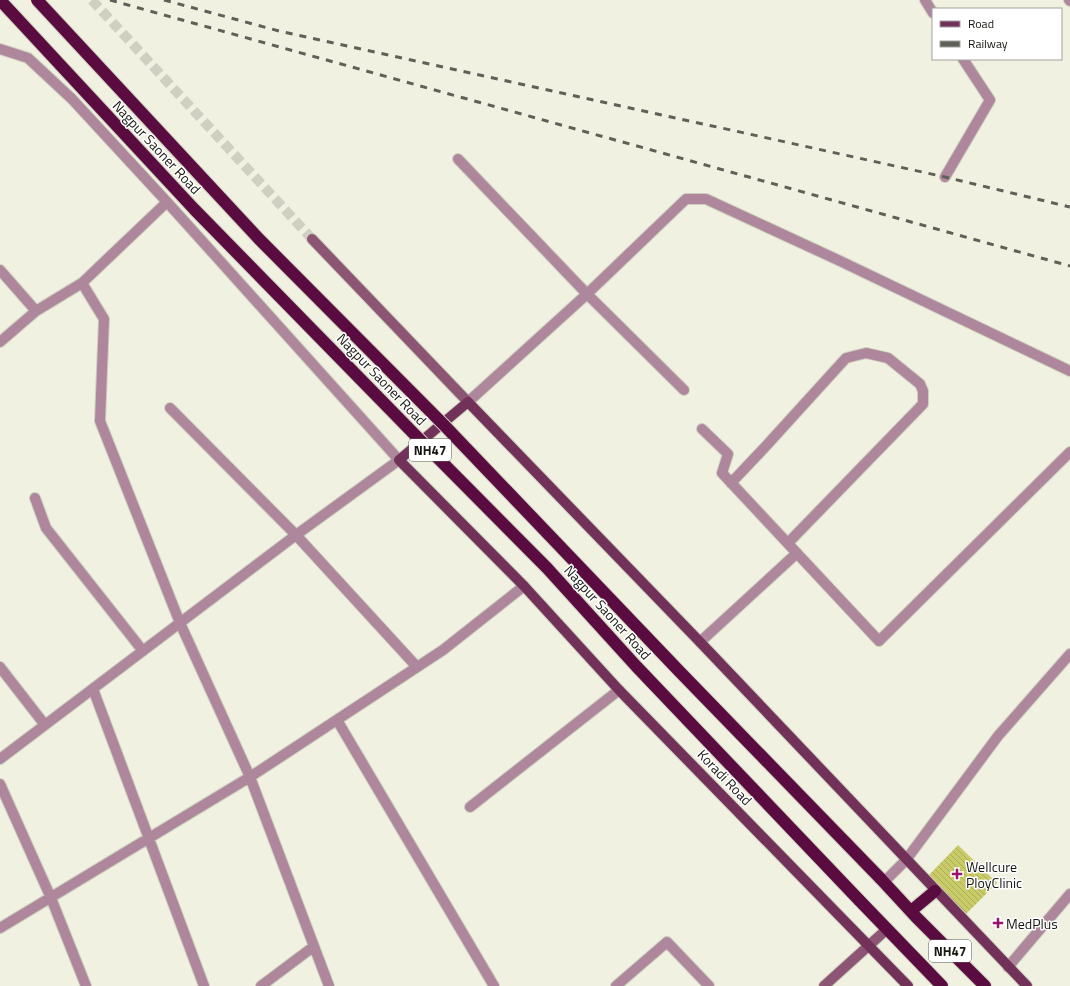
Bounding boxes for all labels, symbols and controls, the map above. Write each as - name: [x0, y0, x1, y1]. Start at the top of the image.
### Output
- legend: [932, 8, 1062, 60]
- text: Road: [968, 14, 994, 33]
- text: Railway: [968, 34, 1008, 53]
- street label: Nagpur Saoner Road: [108, 96, 206, 198]
- street label: Nagpur Saoner Road: [332, 328, 432, 430]
- road number: NH47: [409, 439, 451, 461]
- street label: Nagpur Saoner Road: [560, 560, 656, 664]
- street label: Koradi Road: [693, 744, 757, 810]
- place label: Wellcure PloyClinic: [966, 856, 1022, 893]
- marker: Wellcure PloyClinic: [951, 868, 963, 880]
- place label: MedPlus: [1006, 913, 1058, 934]
- marker: MedPlus: [993, 918, 1003, 928]
- road number: NH47: [929, 940, 971, 962]

